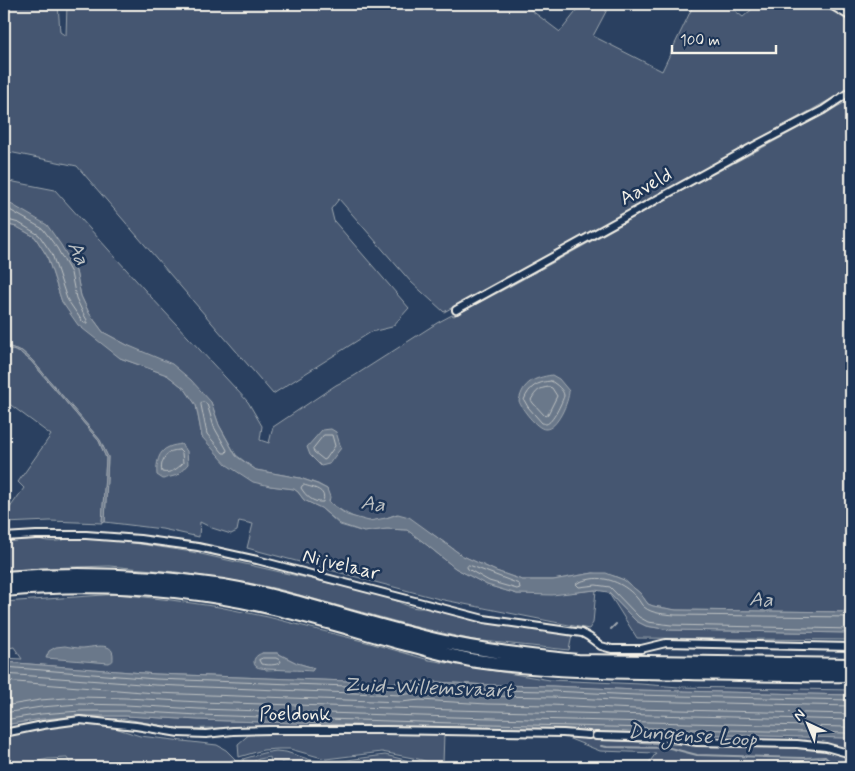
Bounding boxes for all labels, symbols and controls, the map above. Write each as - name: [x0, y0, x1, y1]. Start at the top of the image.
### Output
- scale bar: [672, 22, 776, 54]
- text: 100 m: [680, 31, 720, 51]
- street label: Aaveld: [615, 162, 677, 212]
- water label: Aa: [60, 236, 96, 270]
- water label: Aa: [359, 489, 387, 519]
- street label: Nijvelaar: [300, 542, 383, 588]
- water label: Aa: [749, 586, 773, 614]
- water label: Zuid-Willemsvaart: [343, 671, 515, 705]
- north arrow: [782, 698, 832, 748]
- street label: Poeldonk: [259, 701, 331, 728]
- text: N: [790, 706, 809, 725]
- water label: Dungense Loop: [626, 718, 758, 757]

